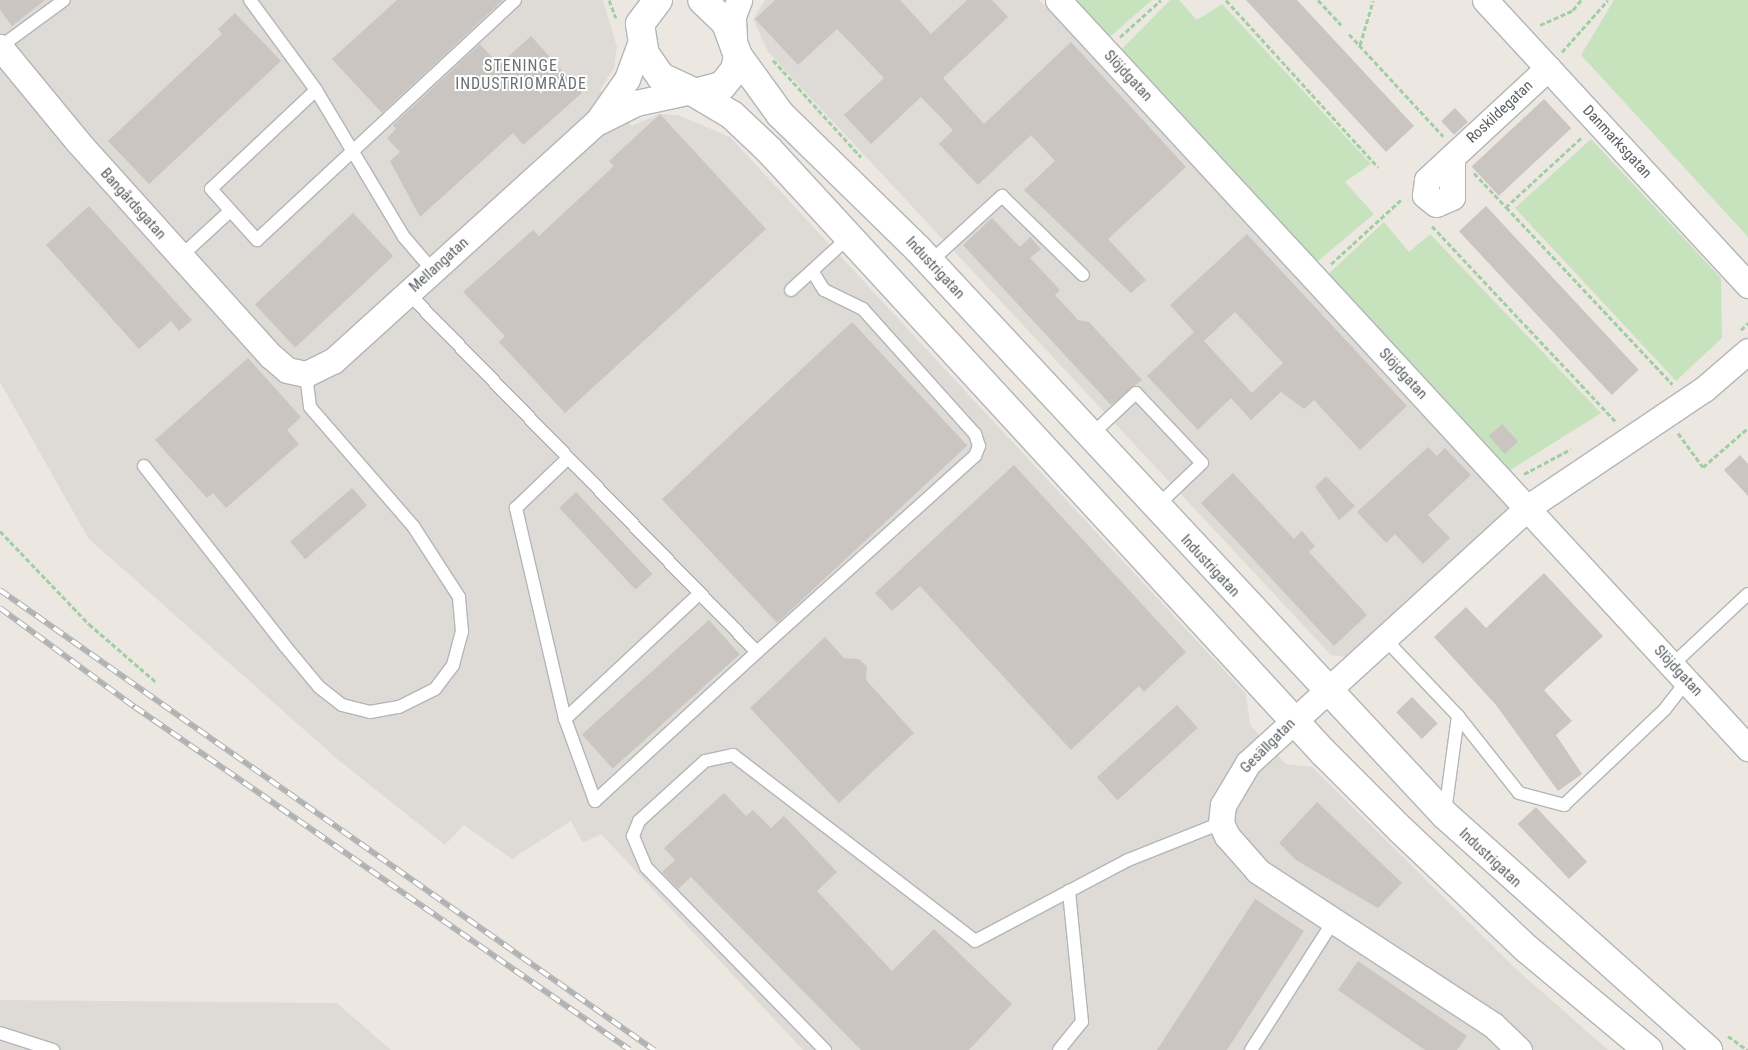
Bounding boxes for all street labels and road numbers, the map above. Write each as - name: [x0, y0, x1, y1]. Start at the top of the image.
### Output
- street label: Slöjdgatan: [1100, 47, 1156, 105]
- street label: Roskildegatan: [1463, 77, 1537, 147]
- street label: Danmarksgatan: [1579, 102, 1655, 182]
- street label: Bangårdsgatan: [96, 165, 170, 243]
- street label: Industrigatan: [902, 233, 968, 303]
- street label: Mellangatan: [406, 234, 472, 296]
- street label: Slöjdgatan: [1375, 345, 1431, 403]
- street label: Industrigatan: [1177, 531, 1243, 601]
- street label: Slöjdgatan: [1650, 642, 1706, 700]
- street label: Gesällgatan: [1237, 715, 1299, 777]
- street label: Industrigatan: [1455, 825, 1525, 891]

